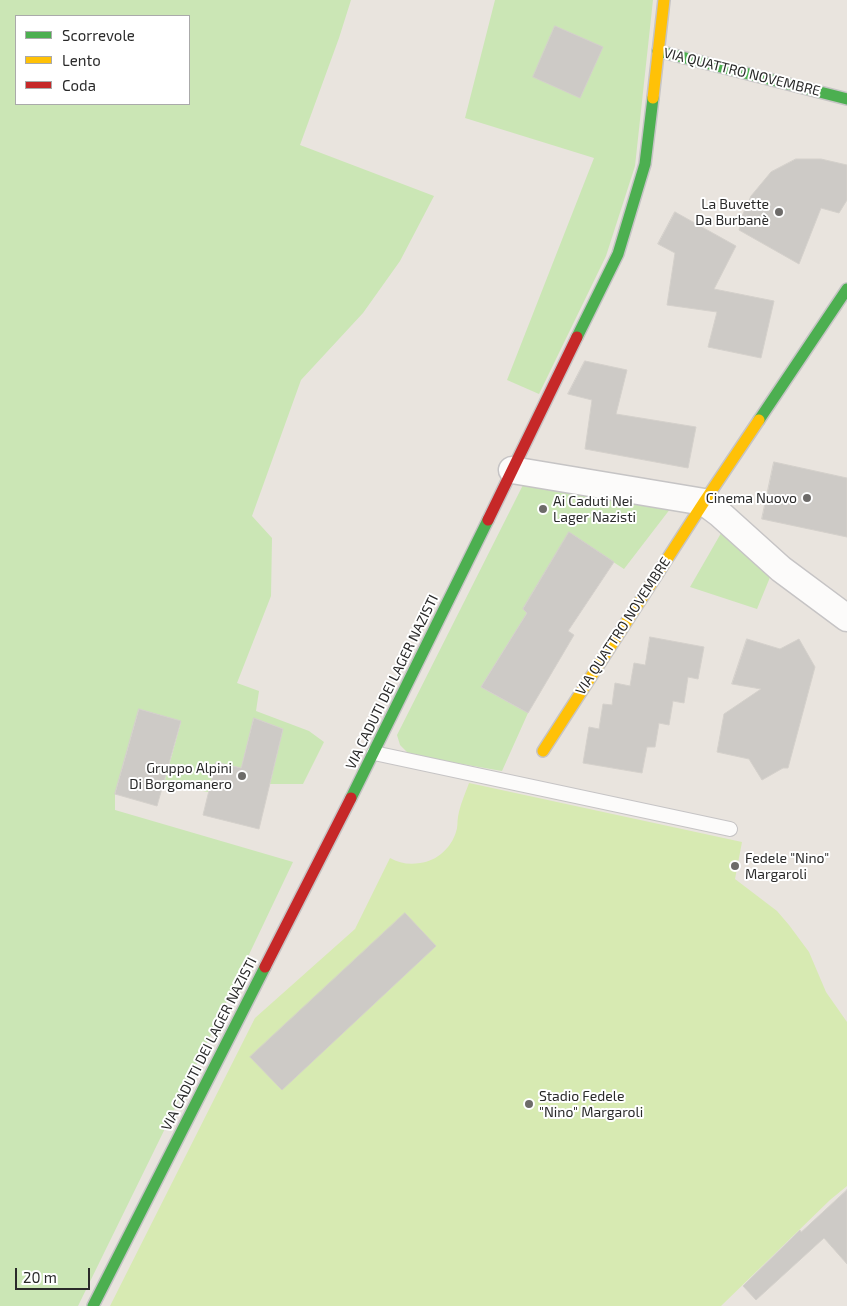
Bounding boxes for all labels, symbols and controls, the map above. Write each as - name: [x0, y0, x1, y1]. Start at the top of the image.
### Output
- legend: [15, 15, 190, 105]
- text: Scorrevole: [62, 26, 135, 44]
- street label: VIA QUATTRO NOVEMBRE: [662, 44, 822, 100]
- text: Lento: [62, 51, 101, 69]
- text: Coda: [62, 76, 96, 94]
- place label: La Buvette Da Burbanè: [695, 196, 769, 228]
- marker: La Buvette Da Burbanè: [773, 206, 785, 218]
- place label: Cinema Nuovo: [706, 490, 797, 506]
- marker: Cinema Nuovo: [801, 492, 813, 504]
- place label: Ai Caduti Nei Lager Nazisti: [553, 493, 636, 526]
- marker: Ai Caduti Nei Lager Nazisti: [537, 503, 549, 515]
- street label: VIA QUATTRO NOVEMBRE: [572, 554, 674, 698]
- street label: VIA CADUTI DEI LAGER NAZISTI: [342, 592, 442, 772]
- place label: Gruppo Alpini Di Borgomanero: [129, 760, 232, 792]
- marker: Gruppo Alpini Di Borgomanero: [236, 770, 248, 782]
- place label: Fedele "Nino" Margaroli: [745, 850, 829, 882]
- marker: Fedele "Nino" Margaroli: [729, 860, 741, 872]
- street label: VIA CADUTI DEI LAGER NAZISTI: [158, 955, 260, 1133]
- place label: Stadio Fedele "Nino" Margaroli: [539, 1088, 643, 1120]
- marker: Stadio Fedele "Nino" Margaroli: [523, 1098, 535, 1110]
- scale bar: [18, 1258, 92, 1290]
- text: 20 m: [23, 1268, 57, 1286]

